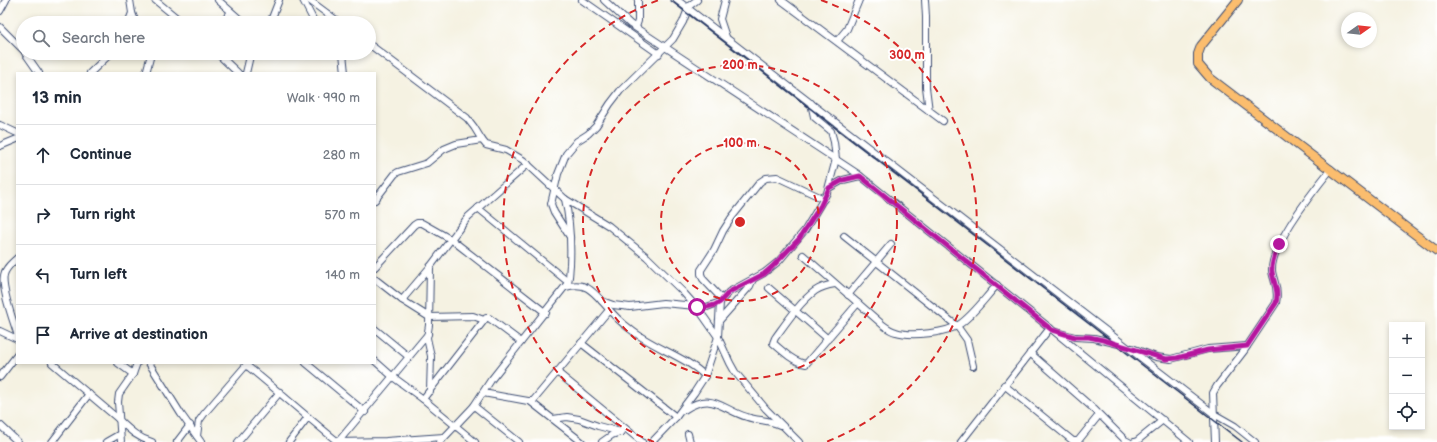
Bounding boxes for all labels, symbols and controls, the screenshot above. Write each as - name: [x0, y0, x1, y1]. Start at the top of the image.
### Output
- north arrow: [1341, 12, 1377, 48]
- search box: [16, 16, 376, 60]
- icon: search: [30, 27, 52, 49]
- text: Search here: [62, 29, 145, 48]
- text: 300 m: [889, 48, 925, 63]
- text: 200 m: [722, 58, 758, 73]
- text: 13 min: [32, 88, 82, 108]
- text: Walk · 990 m: [287, 90, 360, 106]
- text: 100 m: [723, 136, 757, 151]
- icon: ahead: [32, 144, 54, 166]
- text: Continue: [70, 145, 132, 164]
- text: 280 m: [323, 147, 360, 163]
- icon: right: [32, 204, 54, 226]
- text: Turn right: [70, 205, 135, 224]
- text: 570 m: [324, 207, 360, 223]
- centre of rings: [733, 215, 747, 229]
- route end: [1270, 235, 1288, 253]
- icon: left: [32, 264, 54, 286]
- text: Turn left: [70, 265, 127, 284]
- text: 140 m: [325, 267, 360, 283]
- route start: [688, 298, 706, 316]
- map controls: [1389, 322, 1425, 430]
- button: +: [1389, 322, 1425, 358]
- icon: arrive: [32, 324, 54, 346]
- text: Arrive at destination: [70, 325, 208, 344]
- button: −: [1389, 358, 1425, 394]
- button: locate: [1389, 394, 1425, 430]

